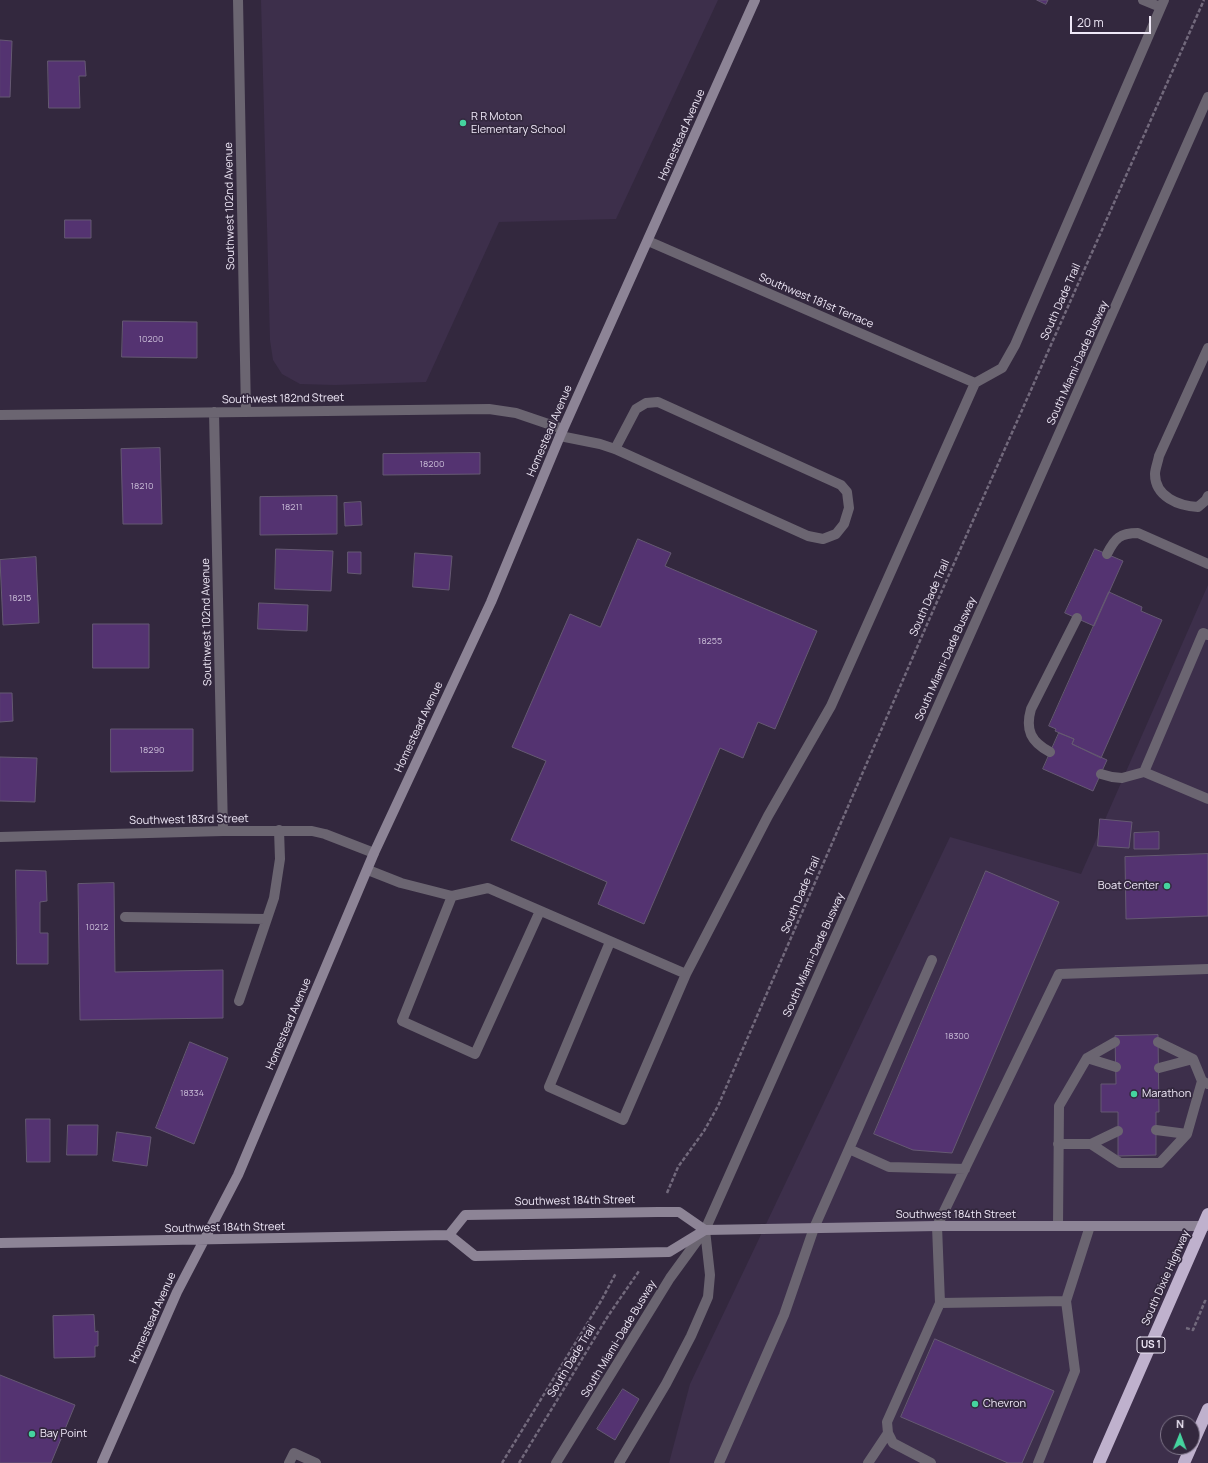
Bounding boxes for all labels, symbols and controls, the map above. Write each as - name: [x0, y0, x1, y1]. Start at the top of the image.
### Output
- scale bar: [1072, 8, 1153, 34]
- text: 20 m: [1077, 14, 1104, 31]
- street label: Homestead Avenue: [656, 87, 708, 183]
- place label: R R Moton Elementary School: [471, 110, 566, 136]
- marker: R R Moton Elementary School: [458, 118, 468, 128]
- street label: Southwest 102nd Avenue: [222, 142, 238, 270]
- street label: South Dade Trail: [1038, 262, 1084, 342]
- street label: Southwest 181st Terrace: [757, 271, 875, 331]
- street label: South Miami-Dade Busway: [1045, 299, 1111, 427]
- house number: 10200: [138, 334, 164, 344]
- street label: Homestead Avenue: [525, 383, 575, 479]
- street label: Southwest 182nd Street: [222, 391, 344, 407]
- house number: 18200: [420, 459, 444, 469]
- house number: 18210: [131, 481, 153, 491]
- house number: 18211: [282, 502, 302, 512]
- street label: Southwest 102nd Avenue: [199, 558, 215, 686]
- street label: South Dade Trail: [907, 558, 953, 638]
- house number: 18215: [9, 593, 31, 603]
- street label: South Miami-Dade Busway: [913, 595, 979, 723]
- house number: 18255: [698, 636, 722, 646]
- street label: Homestead Avenue: [392, 680, 446, 774]
- house number: 18290: [140, 745, 164, 755]
- street label: Southwest 183rd Street: [129, 812, 249, 828]
- street label: South Dade Trail: [779, 854, 823, 936]
- place label: Boat Center: [1098, 879, 1159, 893]
- marker: Boat Center: [1162, 881, 1172, 891]
- street label: South Miami-Dade Busway: [781, 891, 847, 1019]
- house number: 10212: [86, 922, 108, 932]
- street label: Homestead Avenue: [264, 976, 314, 1072]
- house number: 18300: [945, 1031, 969, 1041]
- place label: Marathon: [1142, 1087, 1191, 1101]
- house number: 18334: [180, 1088, 204, 1098]
- marker: Marathon: [1129, 1089, 1139, 1099]
- street label: Southwest 184th Street: [515, 1193, 635, 1209]
- street label: Southwest 184th Street: [896, 1208, 1016, 1222]
- street label: Southwest 184th Street: [165, 1220, 285, 1236]
- street label: South Dixie Highway: [1139, 1228, 1193, 1328]
- street label: Homestead Avenue: [127, 1270, 179, 1366]
- street label: South Miami-Dade Busway: [579, 1278, 659, 1400]
- street label: South Dade Trail: [545, 1322, 599, 1400]
- road number: US 1: [1137, 1337, 1165, 1353]
- place label: Chevron: [983, 1397, 1026, 1411]
- marker: Chevron: [970, 1399, 980, 1409]
- north arrow: [1160, 1415, 1200, 1455]
- text: N: [1176, 1416, 1184, 1431]
- place label: Bay Point: [40, 1427, 87, 1441]
- marker: Bay Point: [27, 1429, 37, 1439]

